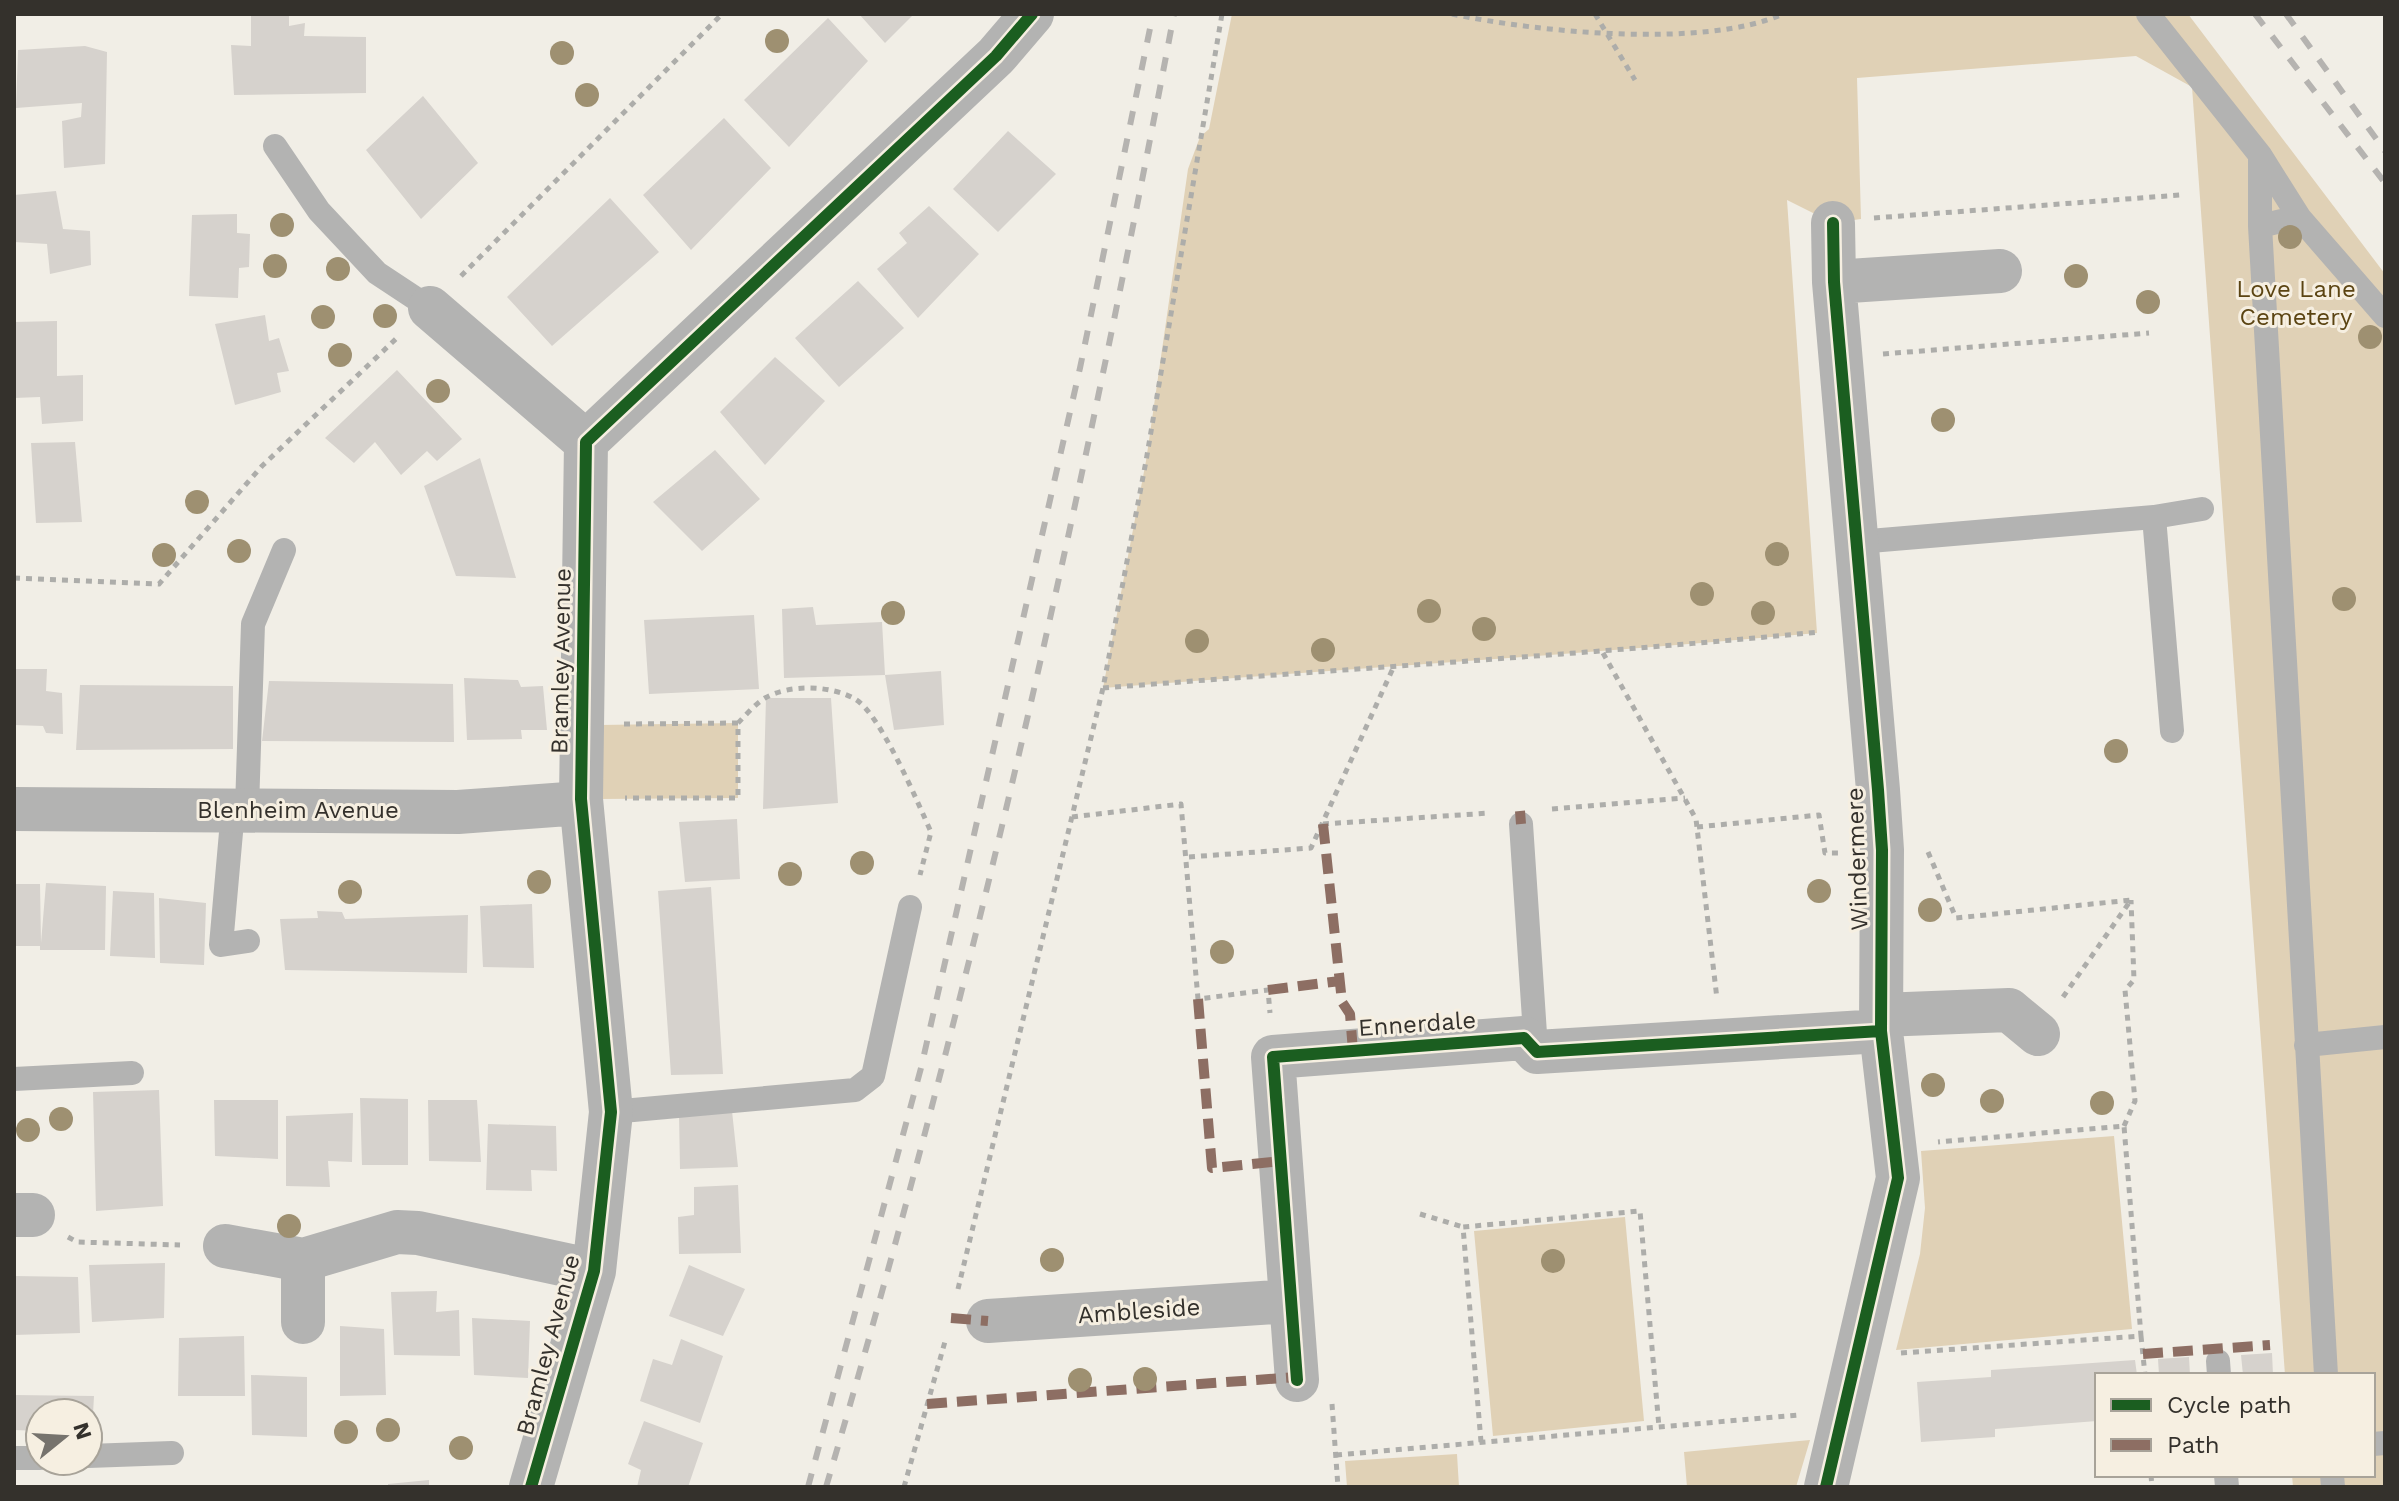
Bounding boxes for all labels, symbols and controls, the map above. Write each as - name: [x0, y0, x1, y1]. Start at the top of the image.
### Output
- park label: Love Lane Cemetery: [2236, 275, 2356, 331]
- street label: Bramley Avenue: [545, 568, 577, 754]
- street label: Windermere: [1841, 787, 1873, 931]
- street label: Blenheim Avenue: [197, 796, 399, 824]
- street label: Ennerdale: [1357, 1006, 1477, 1042]
- street label: Bramley Avenue: [510, 1251, 586, 1439]
- street label: Ambleside: [1077, 1293, 1201, 1329]
- legend: [2095, 1373, 2375, 1477]
- text: Cycle path: [2167, 1391, 2292, 1419]
- north arrow: [24, 1397, 104, 1477]
- text: N: [68, 1419, 97, 1443]
- text: Path: [2167, 1431, 2220, 1459]

